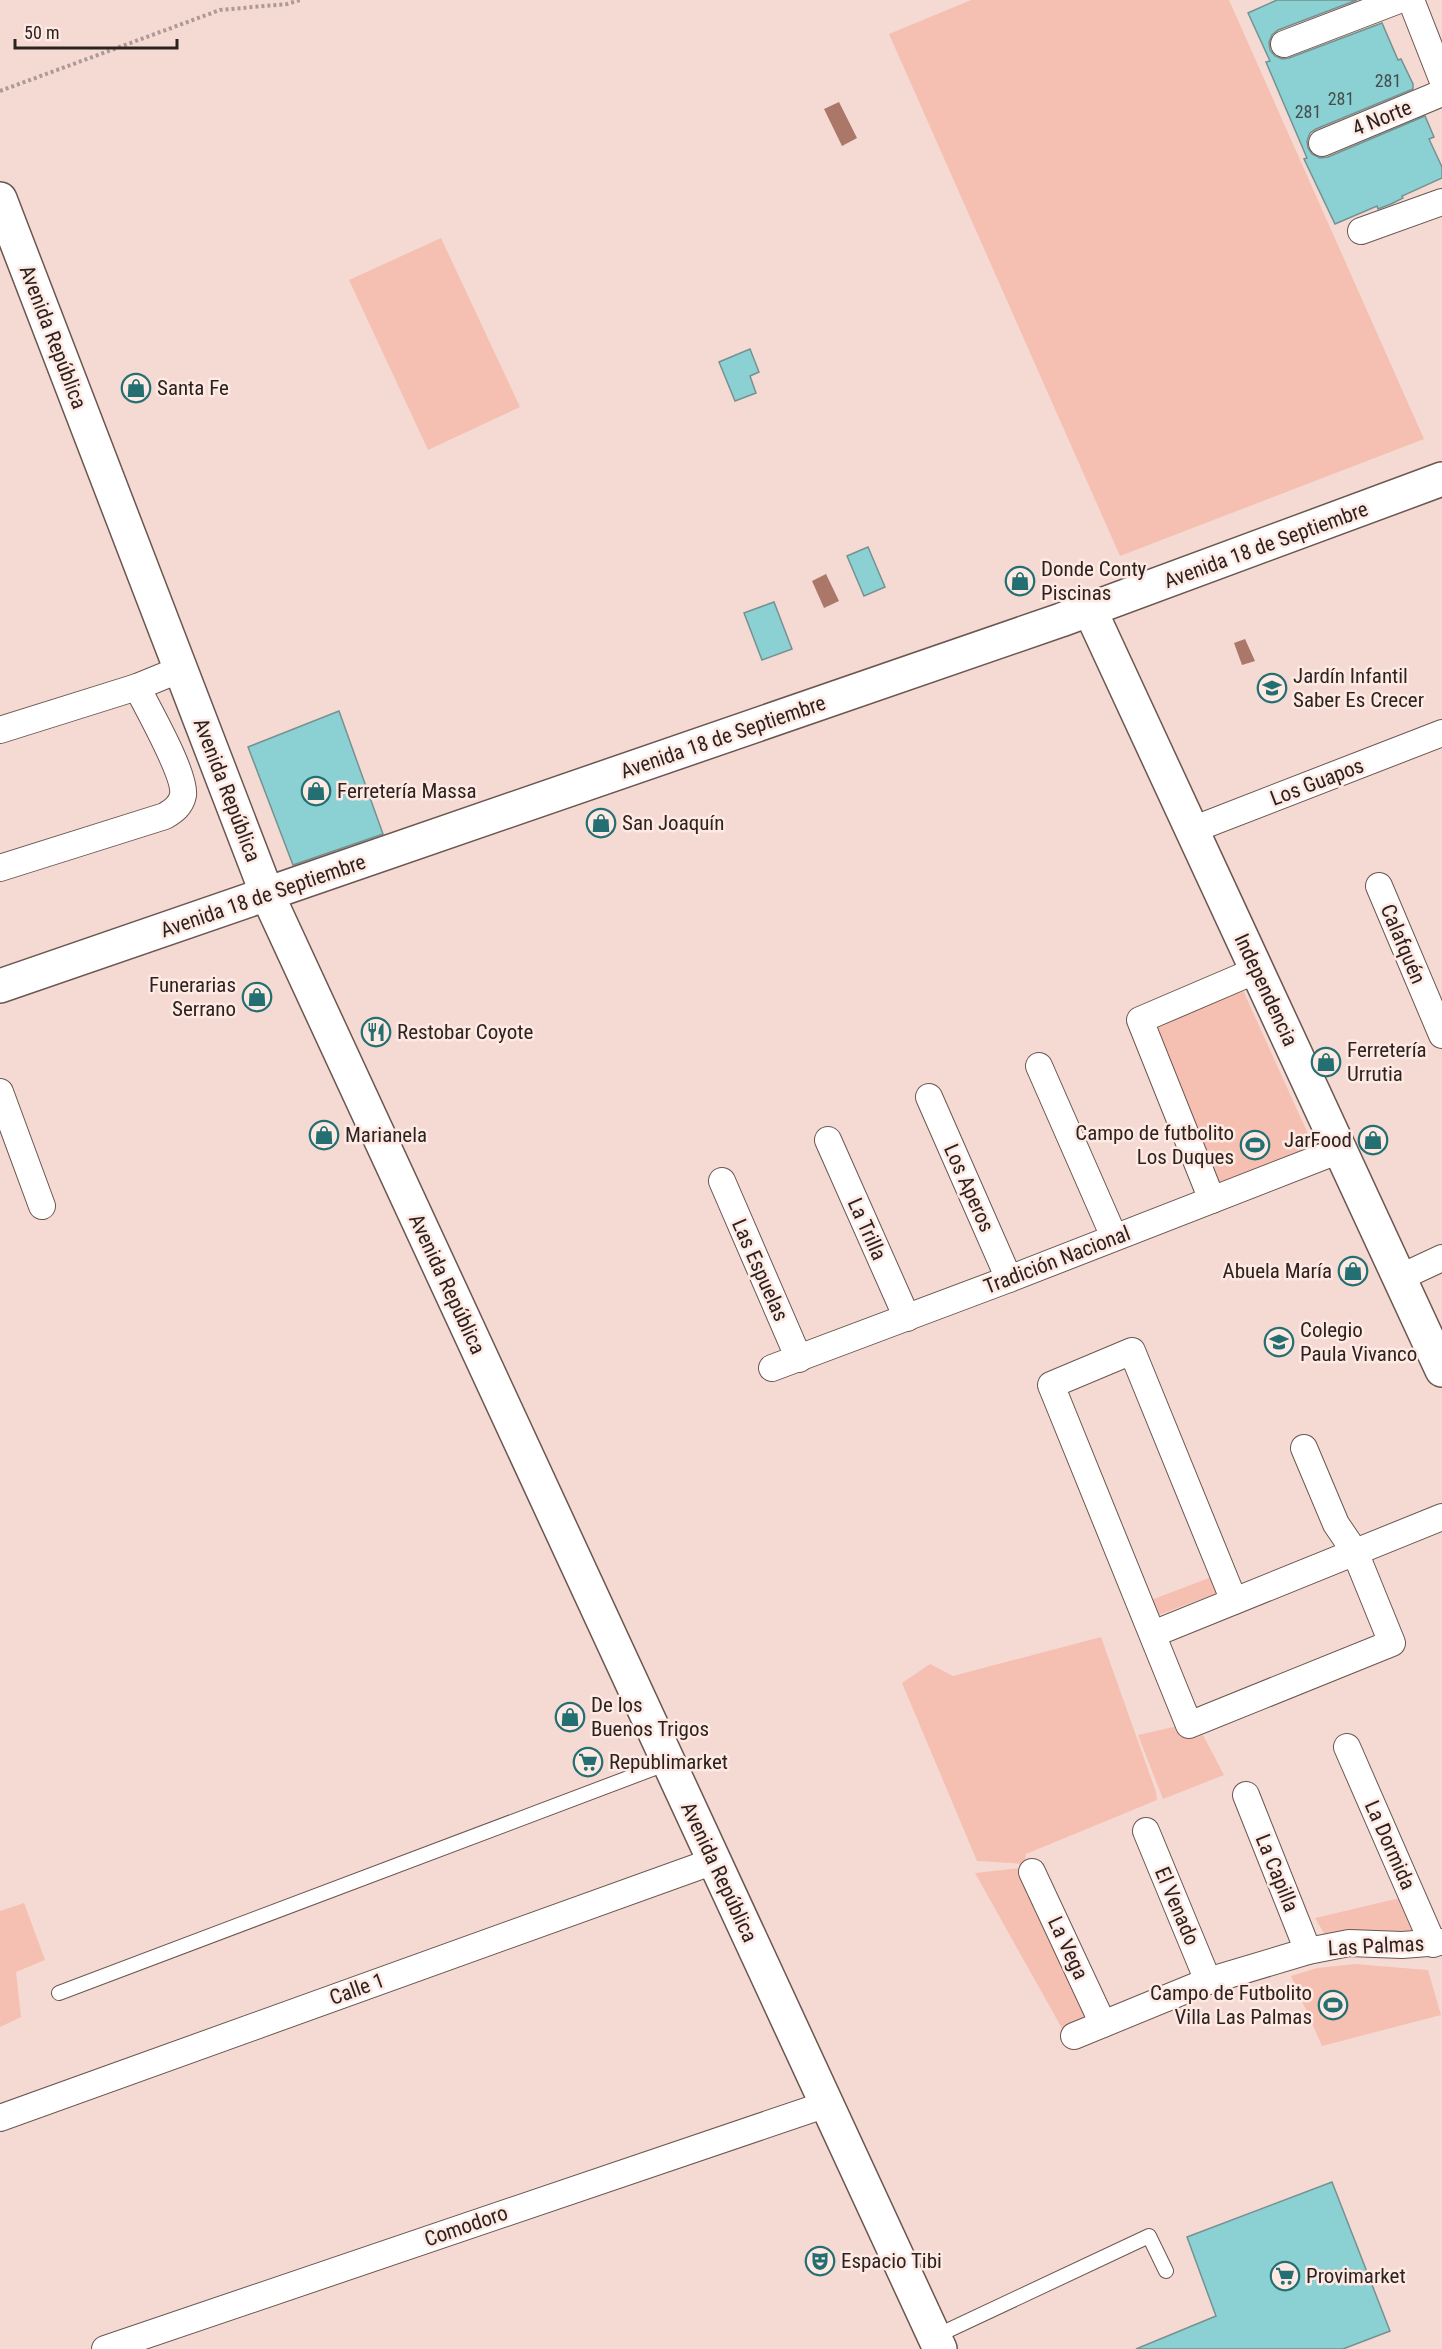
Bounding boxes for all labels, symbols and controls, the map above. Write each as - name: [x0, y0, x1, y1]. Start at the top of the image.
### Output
- scale bar: [15, 12, 177, 50]
- text: 50 m: [24, 22, 59, 43]
- house number: 281: [1375, 70, 1401, 91]
- house number: 281: [1328, 88, 1354, 109]
- street label: 4 Norte: [1349, 95, 1415, 141]
- house number: 281: [1295, 101, 1321, 122]
- street label: Avenida República: [15, 262, 91, 412]
- shop icon: Santa Fe: [120, 372, 152, 404]
- place label: Santa Fe: [157, 376, 229, 400]
- street label: Avenida 18 de Septiembre: [1161, 497, 1371, 593]
- place label: Donde Conty Piscinas: [1041, 557, 1147, 605]
- shop icon: Donde Conty Piscinas: [1004, 565, 1036, 597]
- place label: Jardín Infantil Saber Es Crecer: [1293, 664, 1424, 712]
- school or university icon: Jardín Infantil Saber Es Crecer: [1256, 672, 1288, 704]
- street label: Avenida 18 de Septiembre: [617, 691, 829, 783]
- street label: Avenida República: [189, 715, 265, 865]
- street label: Los Guapos: [1267, 753, 1367, 811]
- shop icon: Ferretería Massa: [300, 775, 332, 807]
- place label: Ferretería Massa: [337, 779, 477, 803]
- shop icon: San Joaquín: [585, 807, 617, 839]
- place label: San Joaquín: [622, 811, 724, 835]
- street label: Avenida 18 de Septiembre: [157, 850, 369, 942]
- street label: Calafquén: [1376, 901, 1430, 987]
- street label: Independencia: [1230, 930, 1302, 1050]
- place label: Funerarias Serrano: [149, 973, 236, 1021]
- shop icon: Funerarias Serrano: [241, 981, 273, 1013]
- restaurant icon: Restobar Coyote: [360, 1016, 392, 1048]
- place label: Restobar Coyote: [397, 1020, 533, 1044]
- place label: Ferretería Urrutia: [1347, 1038, 1427, 1086]
- shop icon: Ferretería Urrutia: [1310, 1046, 1342, 1078]
- shop icon: Marianela: [308, 1119, 340, 1151]
- place label: Campo de futbolito Los Duques: [1075, 1121, 1234, 1169]
- place label: Marianela: [345, 1123, 427, 1147]
- shop icon: JarFood: [1357, 1124, 1389, 1156]
- place label: JarFood: [1284, 1128, 1352, 1152]
- sports icon: Campo de futbolito Los Duques: [1239, 1129, 1271, 1161]
- street label: Los Aperos: [939, 1140, 999, 1236]
- street label: La Trilla: [843, 1194, 891, 1264]
- street label: Avenida República: [404, 1210, 490, 1358]
- street label: Las Espuelas: [727, 1215, 793, 1325]
- street label: Tradición Nacional: [980, 1221, 1134, 1299]
- shop icon: Abuela María: [1337, 1255, 1369, 1287]
- place label: Abuela María: [1223, 1259, 1332, 1283]
- place label: Colegio Paula Vivanco: [1300, 1318, 1417, 1366]
- school or university icon: Colegio Paula Vivanco: [1263, 1326, 1295, 1358]
- place label: De los Buenos Trigos: [591, 1693, 709, 1741]
- shop icon: De los Buenos Trigos: [554, 1701, 586, 1733]
- supermarket icon: Republimarket: [572, 1746, 604, 1778]
- place label: Republimarket: [609, 1750, 728, 1774]
- street label: La Dormida: [1360, 1797, 1420, 1893]
- street label: Avenida República: [676, 1798, 762, 1946]
- street label: La Capilla: [1251, 1831, 1303, 1915]
- street label: El Venado: [1150, 1863, 1204, 1949]
- street label: La Vega: [1043, 1913, 1093, 1983]
- street label: Las Palmas: [1327, 1931, 1425, 1961]
- street label: Calle 1: [326, 1968, 388, 2010]
- place label: Campo de Futbolito Villa Las Palmas: [1150, 1981, 1312, 2029]
- sports icon: Campo de Futbolito Villa Las Palmas: [1317, 1989, 1349, 2021]
- street label: Comodoro: [421, 2201, 511, 2251]
- theatre icon: Espacio Tibi: [804, 2245, 836, 2277]
- place label: Espacio Tibi: [841, 2249, 942, 2273]
- supermarket icon: Provimarket: [1269, 2260, 1301, 2292]
- place label: Provimarket: [1306, 2264, 1406, 2288]

